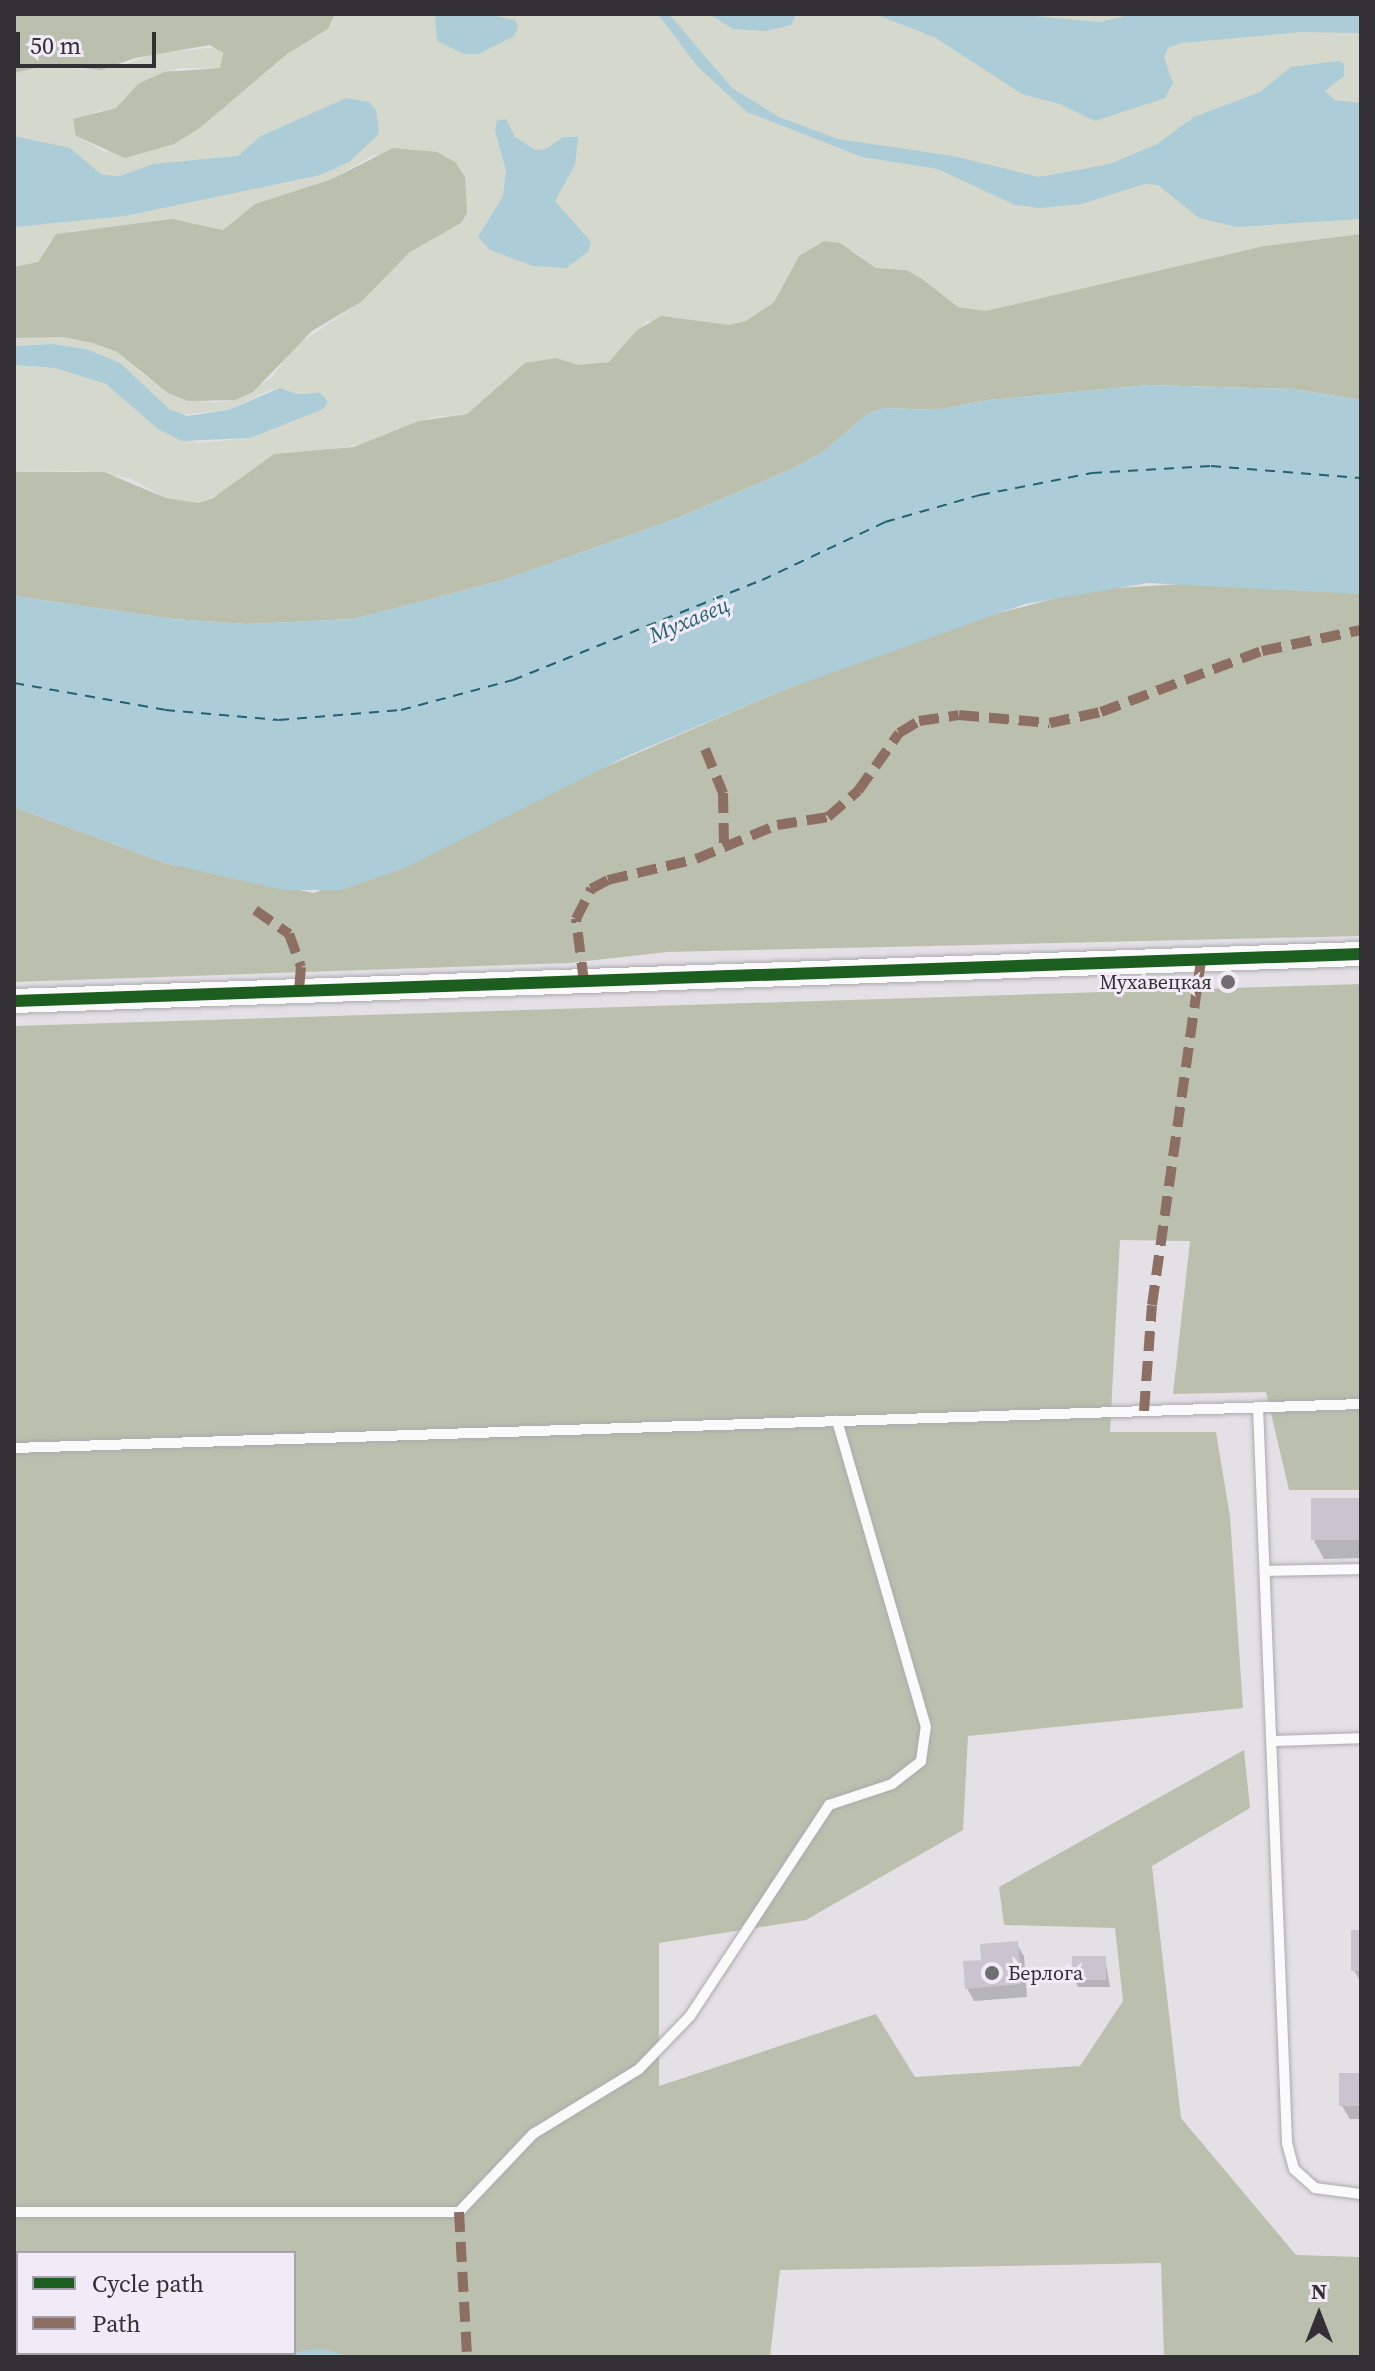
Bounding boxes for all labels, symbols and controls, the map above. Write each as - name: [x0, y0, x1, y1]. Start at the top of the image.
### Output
- scale bar: [20, 16, 160, 66]
- text: 50 m: [30, 29, 81, 62]
- water label: Мухавец: [645, 591, 733, 649]
- place label: Мухавецкая: [1099, 970, 1212, 994]
- marker: Мухавецкая: [1219, 973, 1237, 991]
- place label: Берлога: [1008, 1961, 1083, 1985]
- marker: Берлога: [983, 1964, 1001, 1982]
- legend: [16, 2251, 296, 2355]
- text: Cycle path: [92, 2267, 204, 2300]
- north arrow: [1279, 2275, 1359, 2355]
- text: N: [1311, 2276, 1327, 2306]
- text: Path: [92, 2307, 141, 2340]

